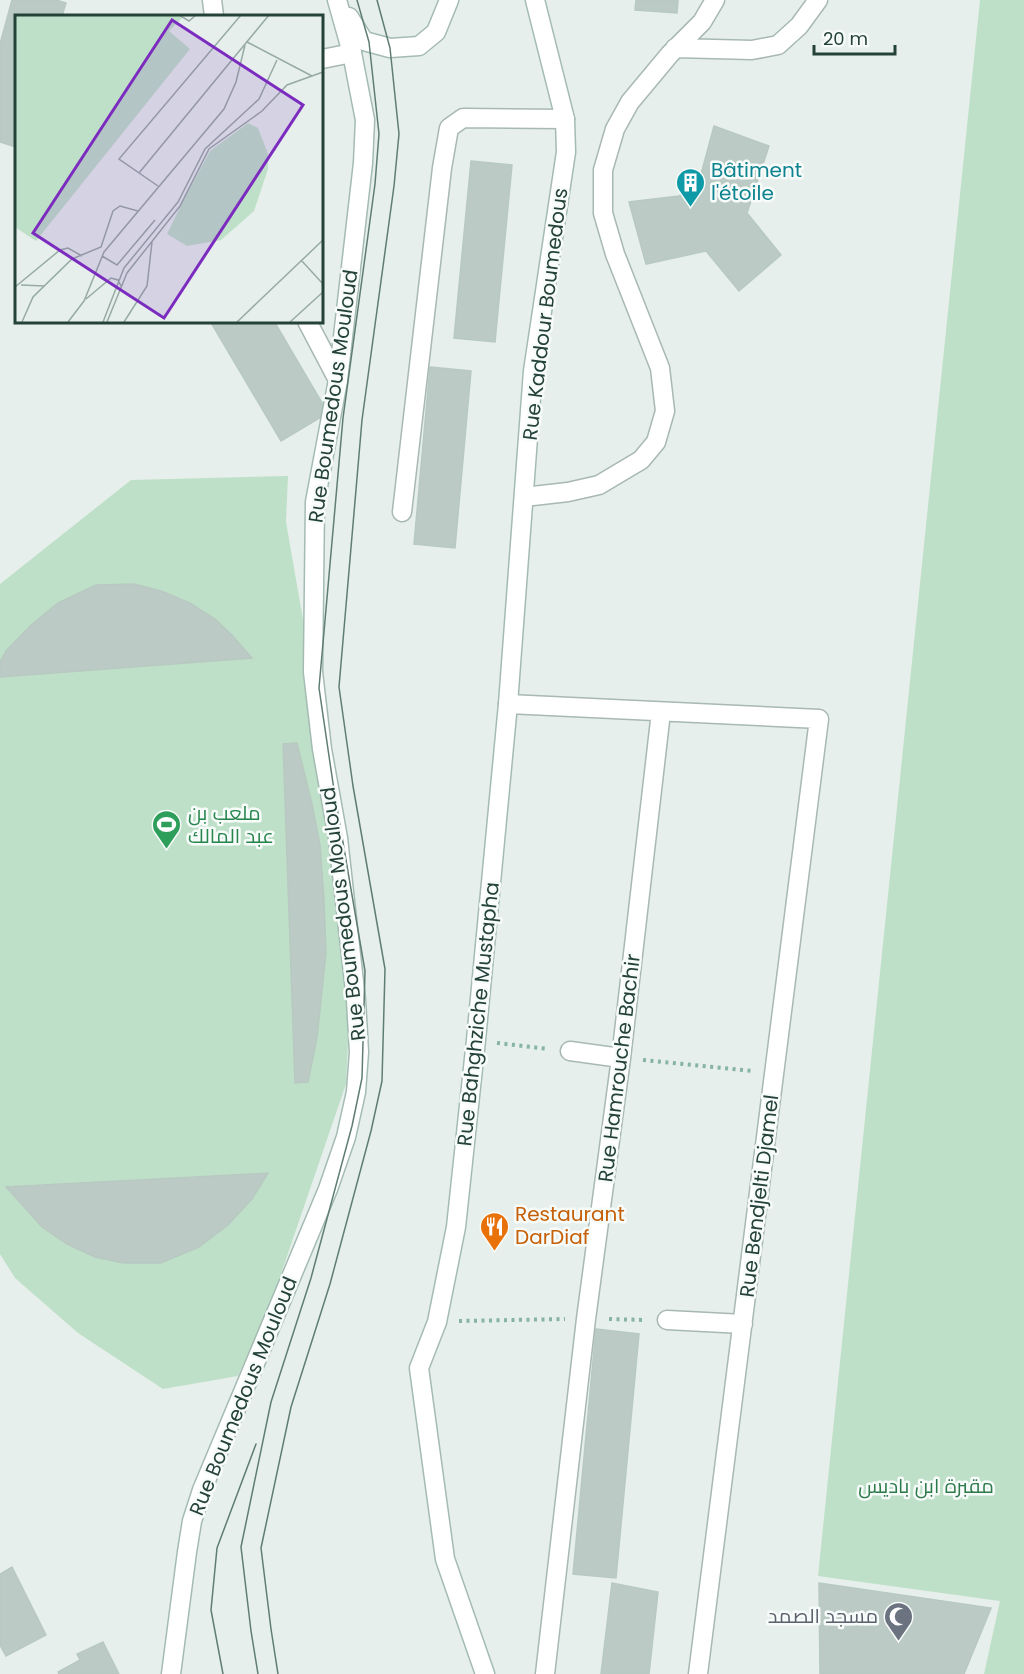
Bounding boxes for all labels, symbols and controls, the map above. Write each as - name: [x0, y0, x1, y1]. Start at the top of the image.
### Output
- inset map: [15, 15, 322, 322]
- scale bar: [814, 18, 895, 56]
- text: 20 m: [823, 26, 868, 51]
- place label: Bâtiment l'étoile: [711, 156, 802, 207]
- building icon: Bâtiment l'étoile: [674, 166, 706, 208]
- street label: Rue Kaddour Boumedous: [516, 186, 574, 442]
- street label: Rue Boumedous Mouloud: [301, 268, 365, 524]
- street label: Rue Boumedous Mouloud: [314, 786, 372, 1042]
- place label: ملعب بن عبد المالك: [188, 799, 274, 850]
- sports icon: ملعب بن عبد المالك: [151, 808, 183, 850]
- street label: Rue Bahghziche Mustapha: [450, 881, 506, 1147]
- street label: Rue Hamrouche Bachir: [591, 952, 647, 1184]
- street label: Rue Bendjelti Djamel: [733, 1093, 785, 1299]
- place label: Restaurant DarDiaf: [515, 1200, 625, 1251]
- restaurant icon: Restaurant DarDiaf: [478, 1210, 510, 1252]
- street label: Rue Boumedous Mouloud: [182, 1272, 304, 1520]
- park label: مقبرة ابن باديس: [858, 1472, 994, 1500]
- mosque icon: مسجد الصمد: [883, 1600, 915, 1642]
- place label: مسجد الصمد: [768, 1602, 878, 1630]

